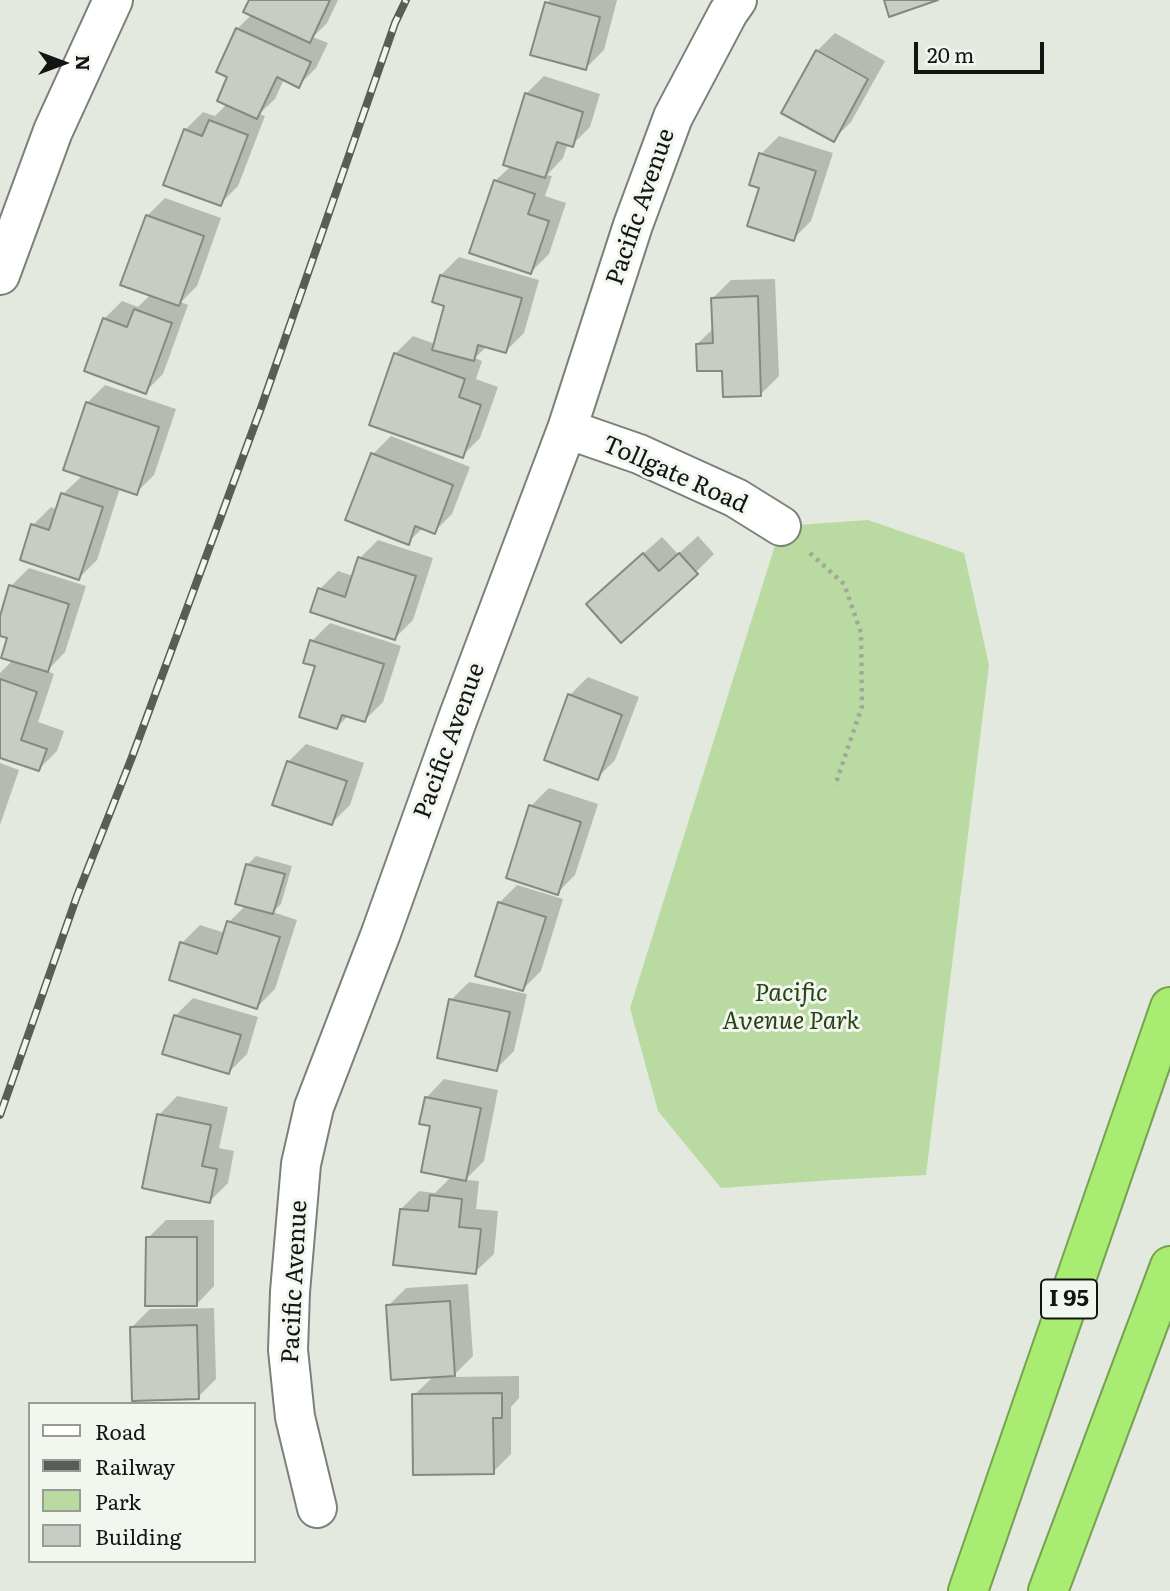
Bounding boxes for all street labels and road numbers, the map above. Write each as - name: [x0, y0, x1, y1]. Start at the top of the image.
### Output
- street label: Pacific Avenue: [601, 125, 681, 289]
- street label: Tollgate Road: [598, 430, 752, 520]
- street label: Pacific Avenue: [408, 659, 492, 823]
- street label: Pacific Avenue: [276, 1200, 314, 1364]
- road number: I 95: [1041, 1280, 1097, 1318]

